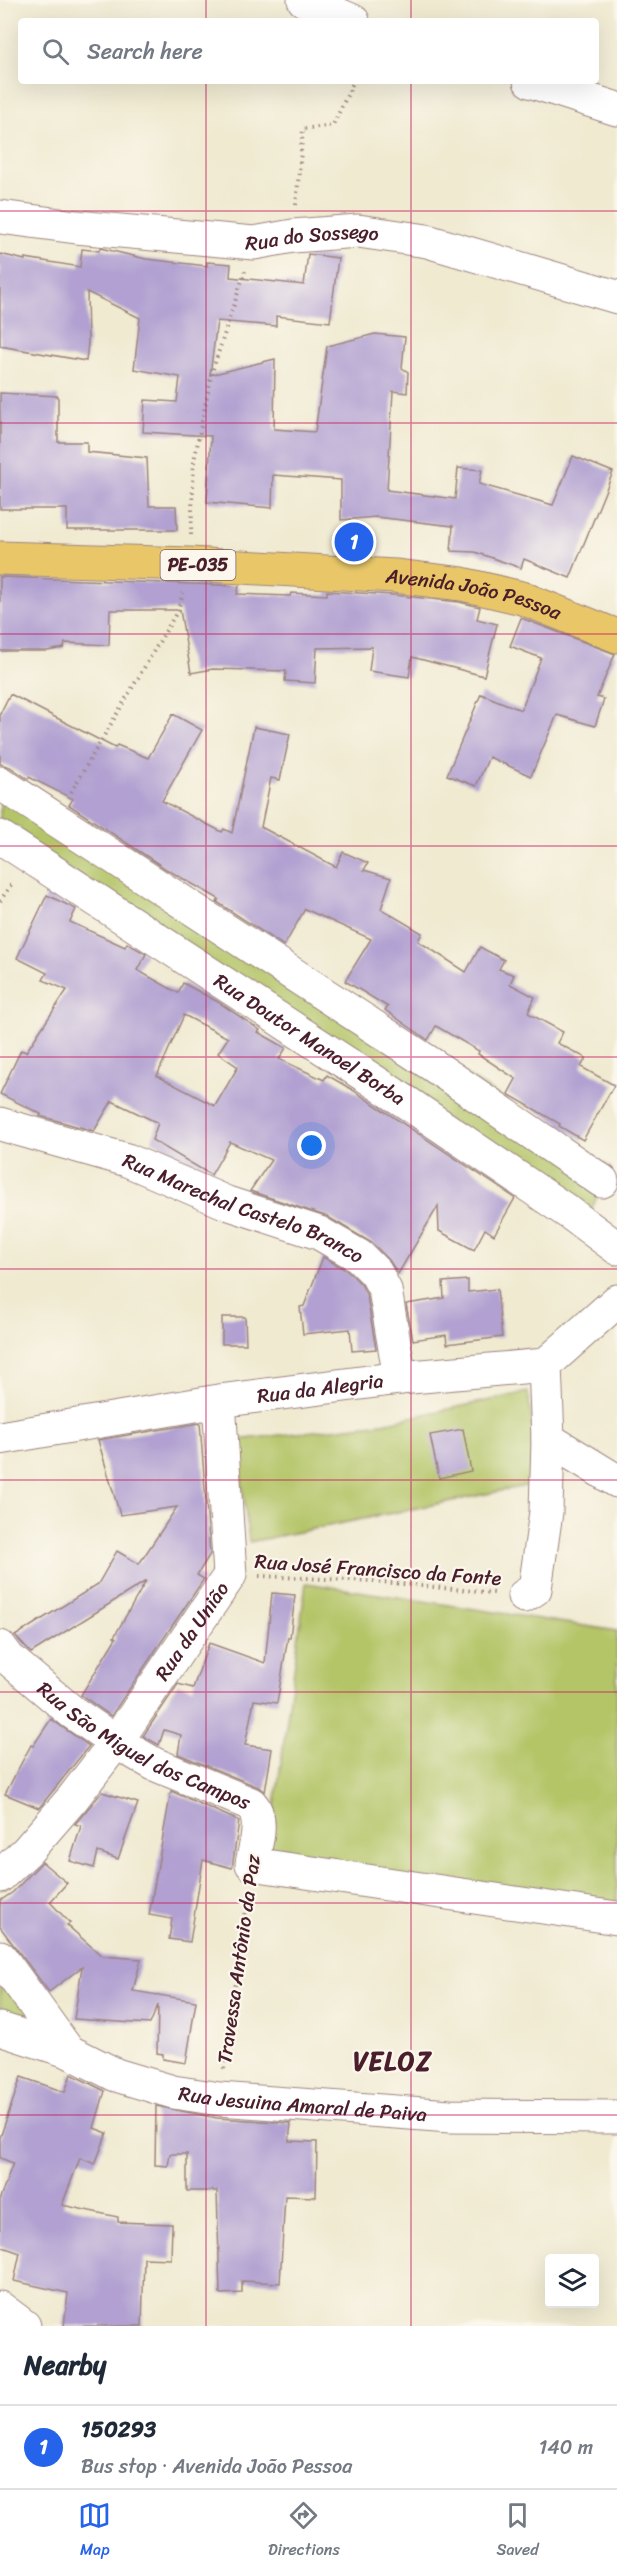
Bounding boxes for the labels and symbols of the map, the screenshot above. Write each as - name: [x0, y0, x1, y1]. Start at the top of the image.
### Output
- street label: Rua do Sossego: [244, 213, 381, 261]
- pin: 1: [334, 520, 374, 564]
- road number: PE-035: [160, 550, 236, 580]
- street label: Avenida João Pessoa: [384, 558, 568, 630]
- street label: Rua Doutor Manoel Borba: [207, 964, 413, 1115]
- your location: [297, 1131, 326, 1160]
- street label: Rua Marechal Castelo Branco: [117, 1143, 371, 1273]
- street label: Rua da Alegria: [255, 1363, 385, 1414]
- street label: Rua José Francisco da Fonte: [253, 1544, 503, 1596]
- street label: Rua da União: [145, 1574, 238, 1688]
- street label: Rua São Miguel dos Campos: [29, 1672, 257, 1820]
- street label: Travessa Antônio da Paz: [207, 1852, 271, 2066]
- district label: VELOZ: [353, 2038, 433, 2084]
- street label: Rua Jesuina Amaral de Paiva: [176, 2076, 428, 2132]

